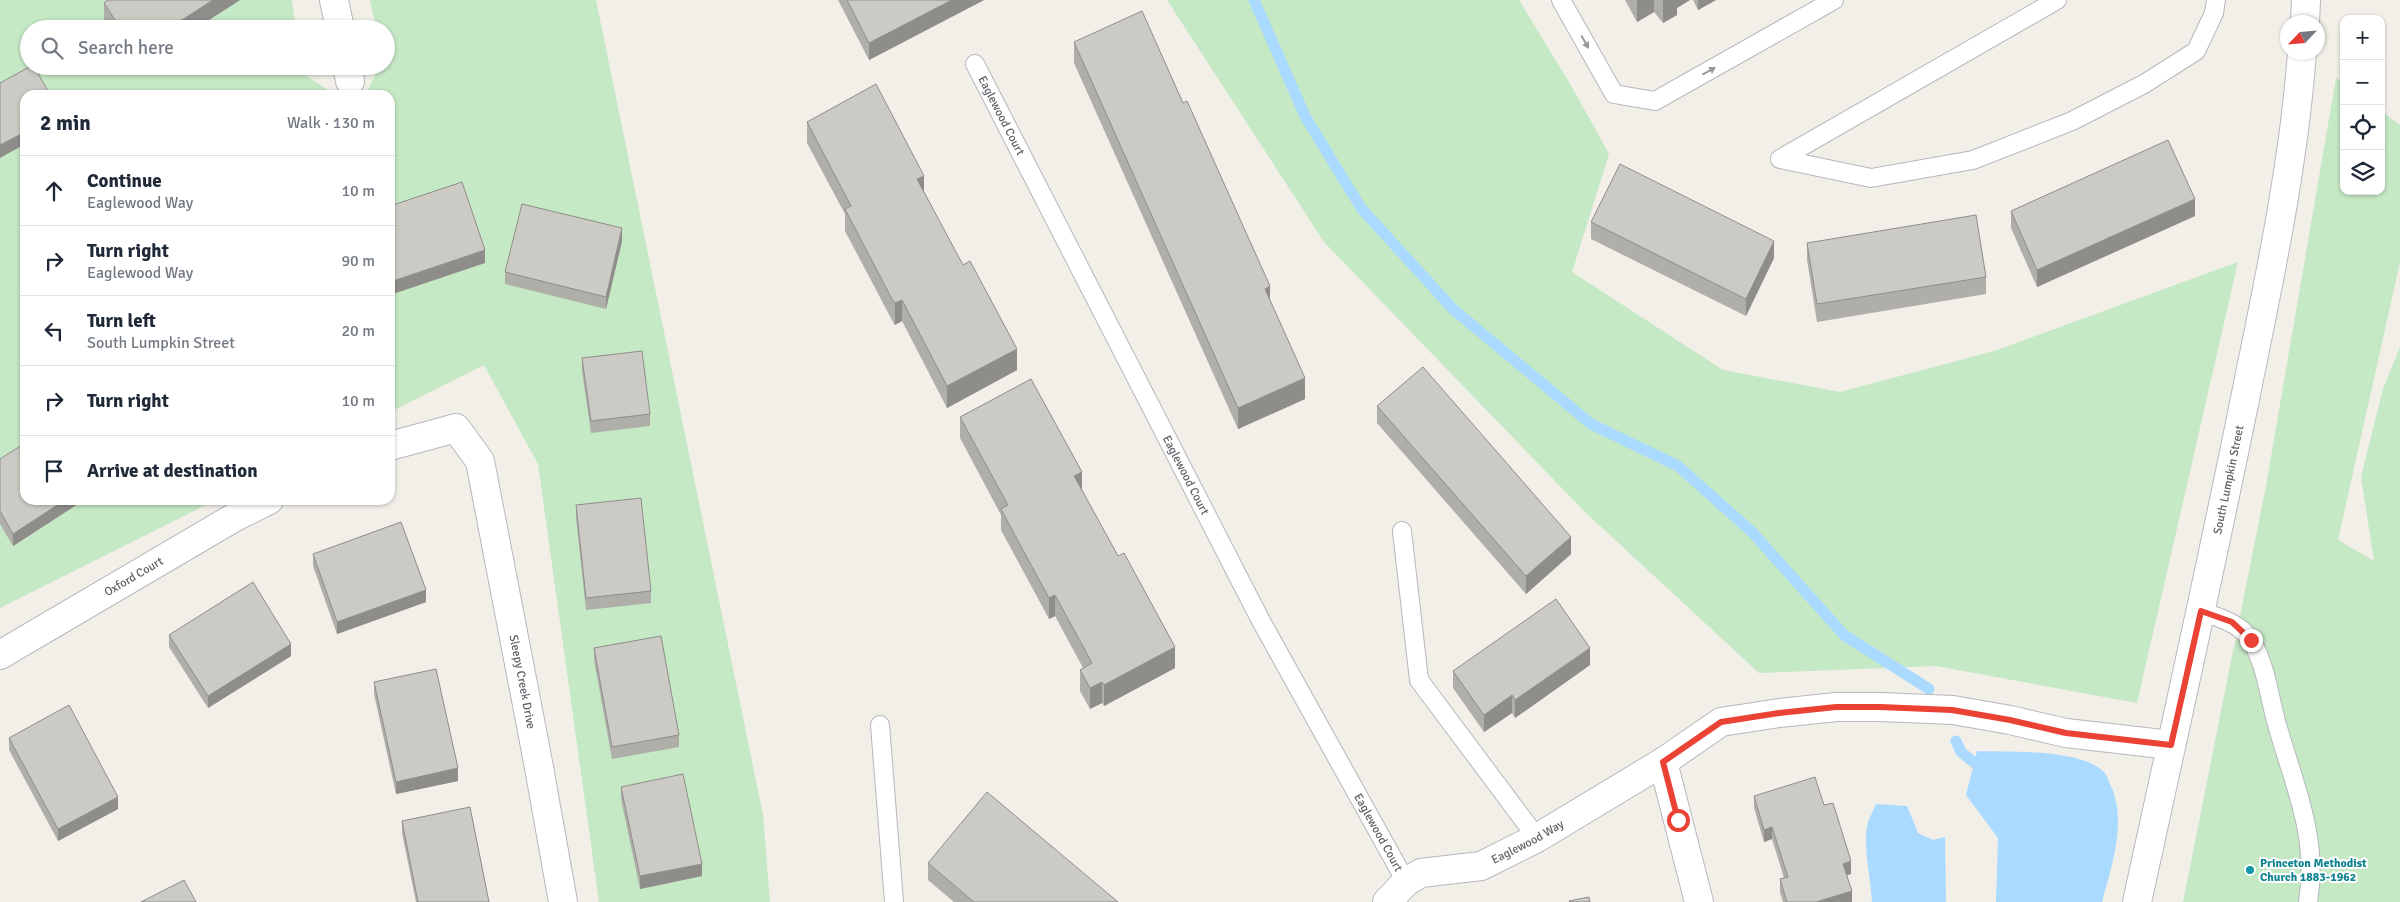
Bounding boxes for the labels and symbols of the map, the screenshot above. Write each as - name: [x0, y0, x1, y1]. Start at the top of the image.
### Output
- north arrow: [2280, 15, 2325, 60]
- one-way arrow: [1580, 36, 1589, 49]
- one-way arrow: [1701, 67, 1716, 75]
- street label: Eaglewood Court: [974, 74, 1028, 158]
- street label: South Lumpkin Street: [2210, 424, 2247, 536]
- street label: Eaglewood Court: [1159, 433, 1212, 517]
- street label: Oxford Court: [102, 554, 166, 600]
- route end: [2240, 629, 2263, 652]
- street label: Sleepy Creek Drive: [506, 633, 538, 730]
- street label: Eaglewood Court: [1350, 791, 1406, 874]
- route start: [1667, 809, 1690, 832]
- street label: Eaglewood Way: [1489, 816, 1567, 868]
- place label: Princeton Methodist Church 1883-1962: [2260, 856, 2367, 885]
- marker: Princeton Methodist Church 1883-1962: [2244, 864, 2256, 876]

